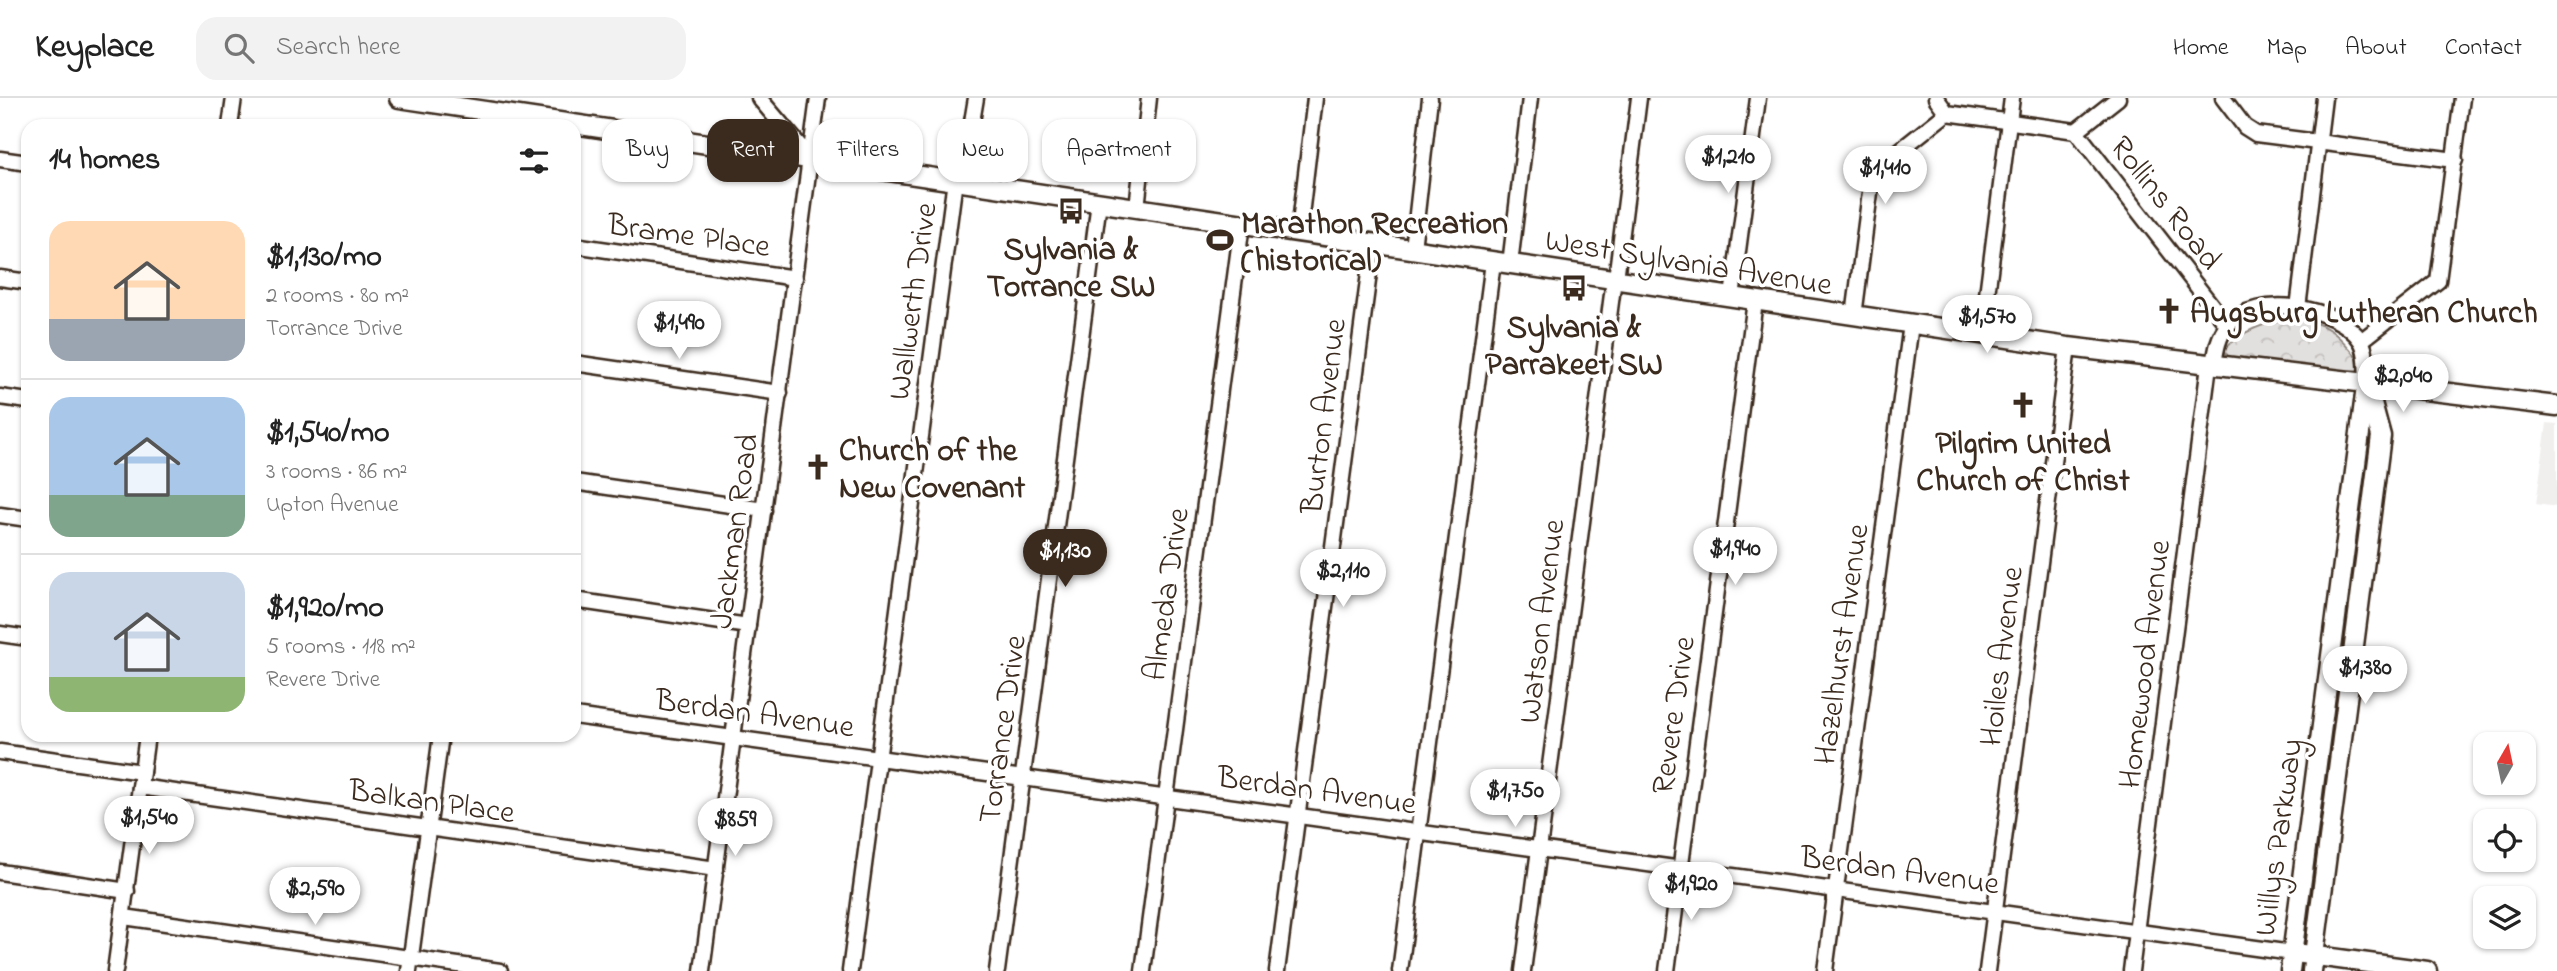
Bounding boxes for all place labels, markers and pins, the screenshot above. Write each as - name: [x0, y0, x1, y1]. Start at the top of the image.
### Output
- pin: $1,210: [1671, 136, 1785, 195]
- pin: $1,410: [1828, 146, 1942, 206]
- bus stop icon: Sylvania & Torrance SW: [1056, 196, 1086, 226]
- place label: Marathon Recreation (historical): [1241, 202, 1508, 286]
- sports icon: Marathon Recreation (historical): [1205, 225, 1235, 255]
- place label: Sylvania & Torrance SW: [987, 228, 1155, 312]
- bus stop icon: Sylvania & Parrakeet SW: [1559, 273, 1589, 303]
- place label: Augsburg Lutheran Church: [2190, 291, 2538, 339]
- pin: $1,570: [1930, 296, 2044, 355]
- church icon: Augsburg Lutheran Church: [2154, 296, 2184, 326]
- pin: $1,490: [622, 302, 736, 361]
- place label: Sylvania & Parrakeet SW: [1485, 306, 1663, 390]
- pin: $2,040: [2346, 354, 2460, 414]
- church icon: Pilgrim United Church of Christ: [2008, 390, 2038, 420]
- place label: Pilgrim United Church of Christ: [1916, 422, 2130, 506]
- place label: Church of the New Covenant: [839, 429, 1026, 513]
- church icon: Church of the New Covenant: [803, 452, 833, 482]
- pin: $1,940: [1678, 528, 1792, 587]
- pin: $1,130: [1008, 530, 1122, 589]
- pin: $2,110: [1286, 550, 1400, 609]
- pin: $1,380: [2308, 646, 2422, 706]
- pin: $1,750: [1458, 770, 1572, 829]
- pin: $1,540: [92, 796, 206, 856]
- pin: $859: [694, 798, 776, 858]
- pin: $1,920: [1634, 862, 1748, 922]
- pin: $2,590: [258, 868, 372, 927]

